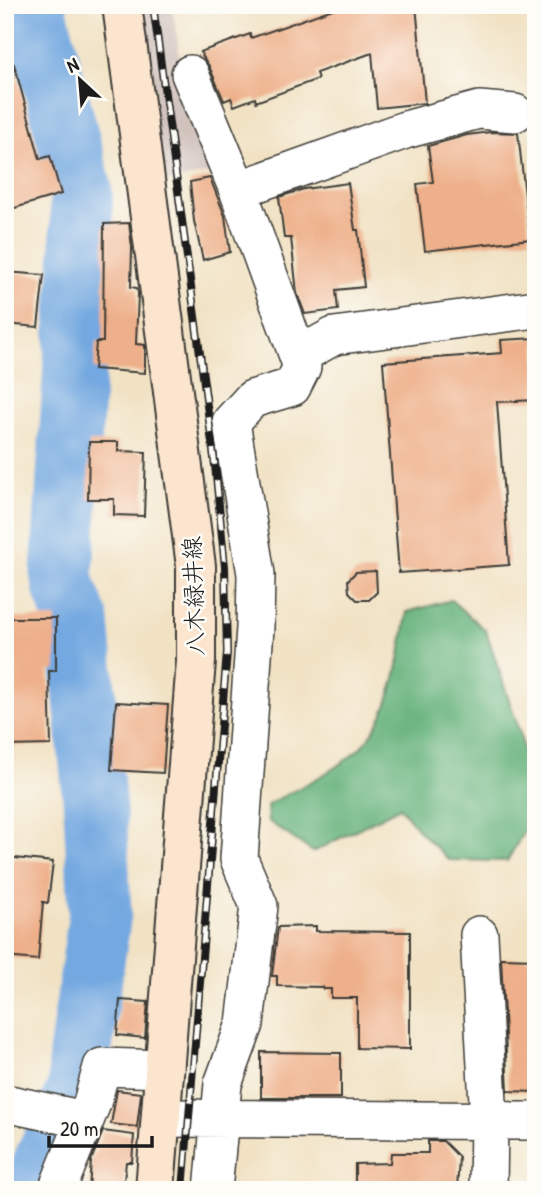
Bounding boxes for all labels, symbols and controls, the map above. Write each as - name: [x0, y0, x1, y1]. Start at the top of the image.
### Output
- north arrow: [46, 46, 116, 116]
- text: N: [62, 51, 83, 79]
- street label: 八木緑井線: [175, 535, 211, 657]
- scale bar: [49, 1104, 152, 1148]
- text: 20 m: [60, 1114, 98, 1143]

